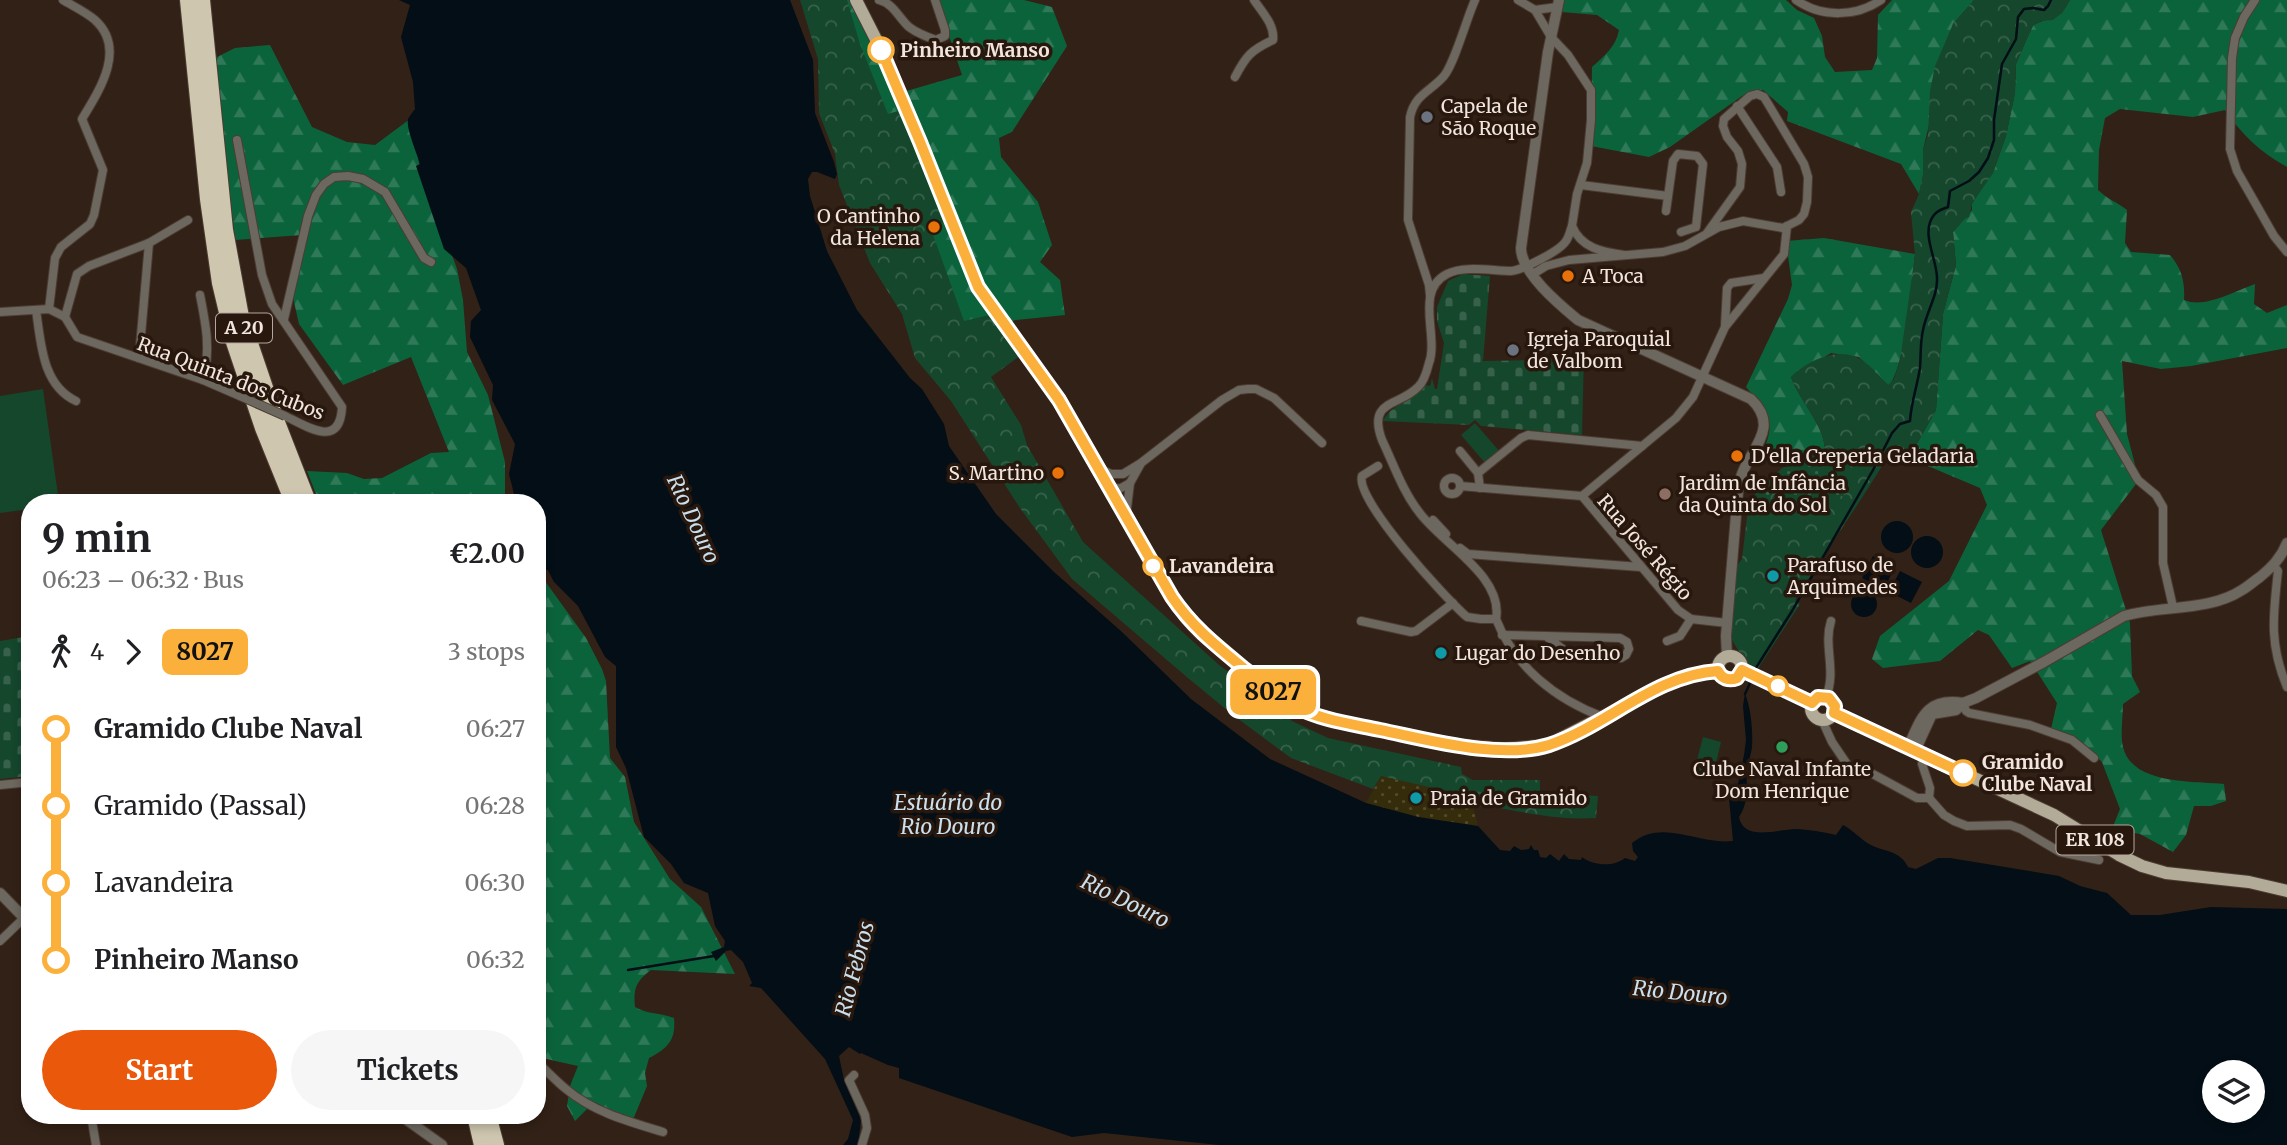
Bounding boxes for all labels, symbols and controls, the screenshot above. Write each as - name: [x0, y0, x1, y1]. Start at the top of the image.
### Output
- marker: Pinheiro Manso: [868, 37, 894, 63]
- place label: Pinheiro Manso: [900, 38, 1049, 62]
- place label: Capela de São Roque: [1441, 94, 1536, 140]
- marker: Capela de São Roque: [1419, 109, 1435, 125]
- place label: O Cantinho da Helena: [817, 204, 920, 250]
- marker: O Cantinho da Helena: [926, 219, 942, 235]
- place label: A Toca: [1581, 264, 1644, 288]
- marker: A Toca: [1560, 268, 1576, 284]
- road number: A 20: [216, 314, 272, 342]
- place label: Igreja Paroquial de Valbom: [1527, 327, 1671, 373]
- street label: Rua Quinta dos Cubos: [134, 331, 328, 425]
- marker: Igreja Paroquial de Valbom: [1505, 342, 1521, 358]
- place label: D'ella Creperia Geladaria: [1751, 444, 1974, 468]
- marker: D'ella Creperia Geladaria: [1729, 448, 1745, 464]
- place label: S. Martino: [949, 461, 1044, 485]
- marker: S. Martino: [1050, 465, 1066, 481]
- water label: Rio Douro: [661, 470, 726, 568]
- place label: Jardim de Infância da Quinta do Sol: [1678, 471, 1846, 517]
- marker: Jardim de Infância da Quinta do Sol: [1657, 486, 1673, 502]
- street label: Rua José Régio: [1592, 489, 1698, 605]
- text: 9 min: [42, 515, 151, 562]
- text: €2.00: [449, 537, 525, 570]
- place label: Parafuso de Arquimedes: [1786, 553, 1898, 599]
- place label: Lavandeira: [1169, 554, 1275, 578]
- marker: Lavandeira: [1143, 556, 1163, 576]
- text: 06:23 – 06:32 · Bus: [42, 565, 244, 594]
- marker: Parafuso de Arquimedes: [1765, 568, 1781, 584]
- icon: walk: [42, 633, 80, 671]
- icon: forward: [114, 633, 152, 671]
- text: 8027: [176, 636, 234, 667]
- text: 4: [90, 637, 104, 666]
- text: 3 stops: [448, 637, 525, 666]
- place label: Lugar do Desenho: [1455, 641, 1620, 665]
- marker: Lugar do Desenho: [1433, 645, 1449, 661]
- line badge: 8027: [1224, 669, 1322, 715]
- text: 8027: [1244, 676, 1302, 707]
- unlabelled marker: [1768, 676, 1788, 696]
- text: Gramido Clube Naval: [94, 712, 362, 745]
- text: 06:27: [466, 714, 525, 743]
- marker: Clube Naval Infante Dom Henrique: [1774, 739, 1790, 755]
- place label: Gramido Clube Naval: [1982, 750, 2092, 796]
- place label: Clube Naval Infante Dom Henrique: [1693, 757, 1871, 803]
- marker: Gramido Clube Naval: [1950, 760, 1976, 786]
- place label: Praia de Gramido: [1430, 786, 1587, 810]
- text: Gramido (Passal): [94, 789, 307, 822]
- water label: Estuário do Rio Douro: [894, 789, 1002, 840]
- marker: Praia de Gramido: [1408, 790, 1424, 806]
- text: 06:28: [465, 791, 525, 820]
- road number: ER 108: [2056, 826, 2134, 854]
- text: Lavandeira: [94, 866, 234, 899]
- text: 06:30: [464, 868, 525, 897]
- water label: Rio Douro: [1077, 868, 1174, 934]
- water label: Rio Febros: [829, 918, 880, 1019]
- text: Pinheiro Manso: [94, 943, 299, 976]
- text: 06:32: [466, 945, 525, 974]
- water label: Rio Douro: [1631, 974, 1729, 1011]
- button: Start: [42, 1030, 277, 1110]
- button: Tickets: [291, 1030, 525, 1110]
- map controls: [2202, 1060, 2265, 1123]
- button: layers: [2202, 1060, 2265, 1123]

